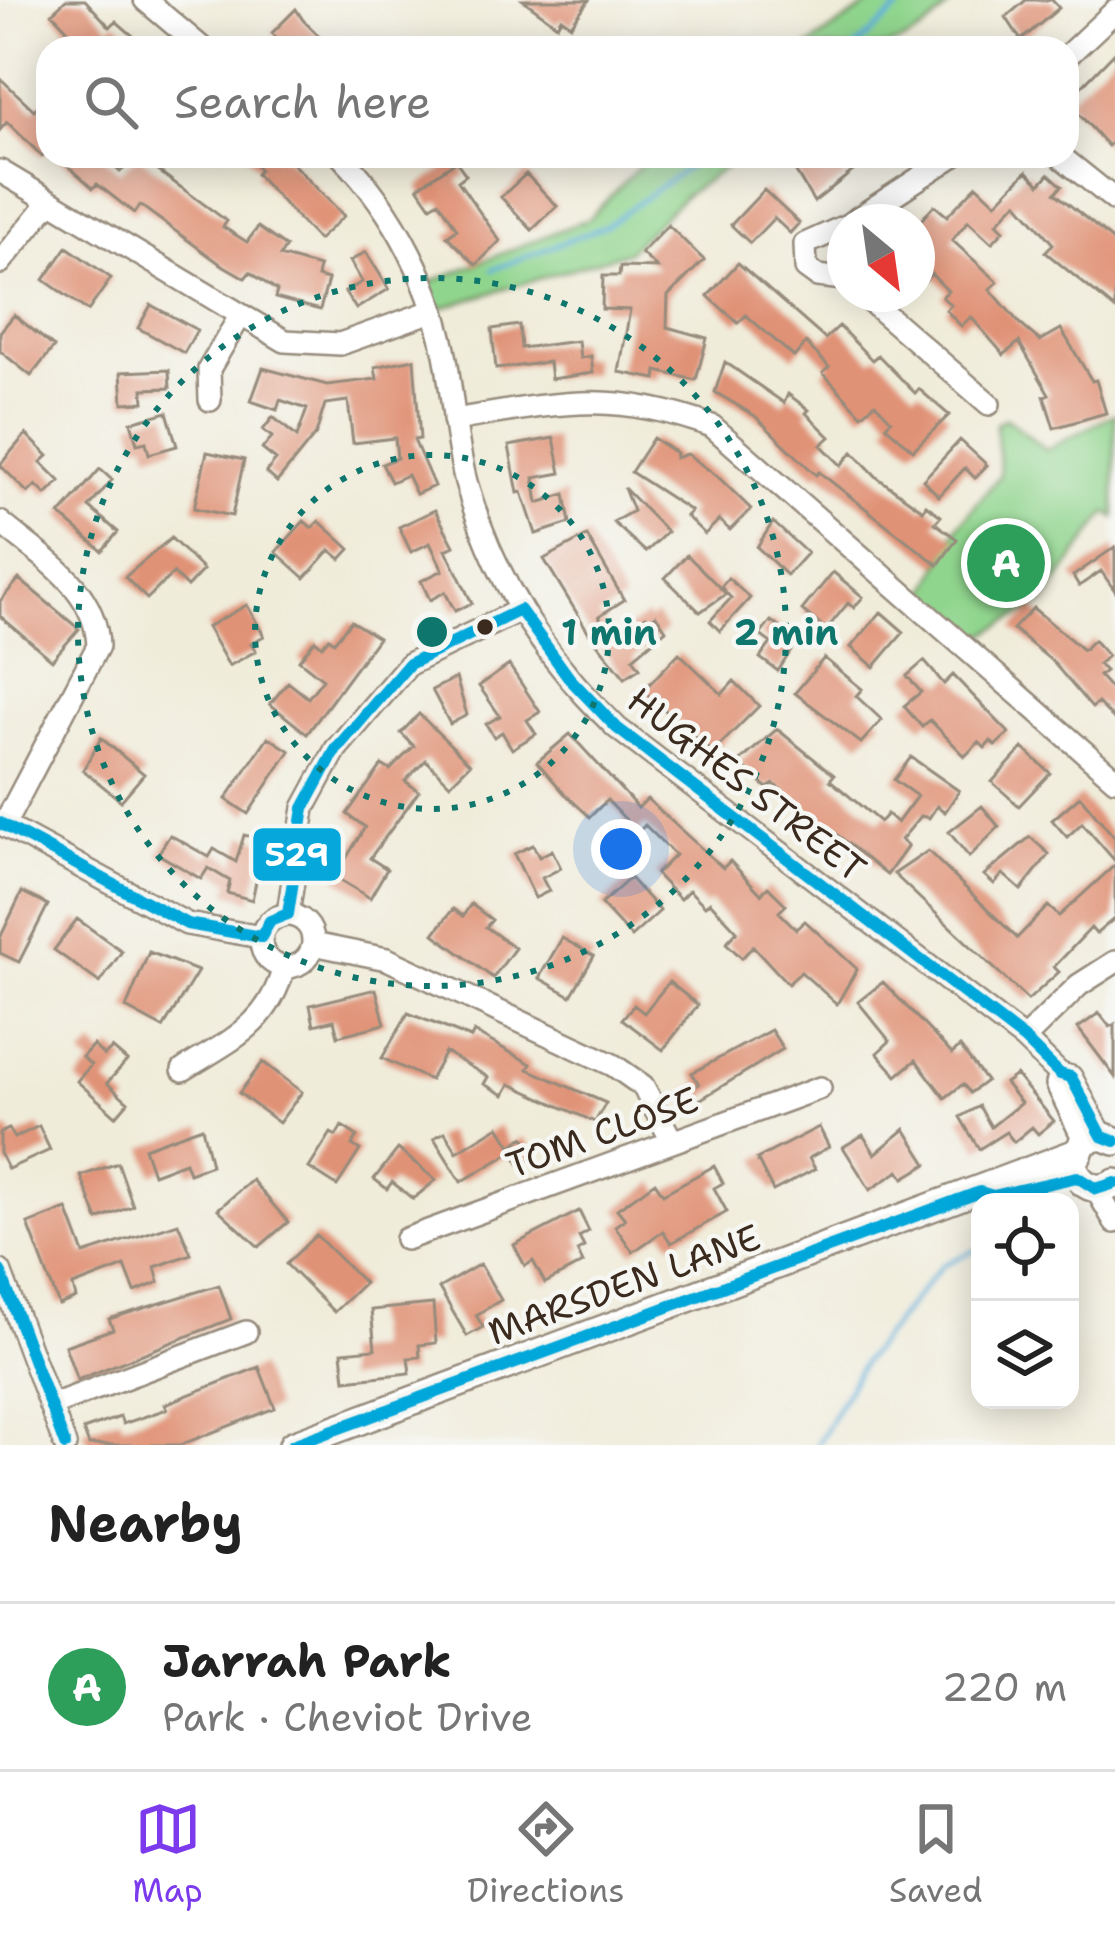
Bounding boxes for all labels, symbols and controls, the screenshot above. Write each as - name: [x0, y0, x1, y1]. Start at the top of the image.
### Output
- search box: [36, 36, 1079, 168]
- icon: search: [78, 69, 144, 135]
- text: Search here: [174, 72, 431, 132]
- north arrow: [827, 204, 935, 312]
- pin: A: [967, 518, 1045, 608]
- text: 1 min: [561, 608, 657, 657]
- text: 2 min: [734, 608, 839, 657]
- centre of rings: [411, 611, 453, 653]
- unlabelled marker: [474, 616, 496, 638]
- street label: HUGHES STREET: [617, 676, 876, 893]
- your location: [591, 819, 651, 879]
- line badge: 529: [251, 826, 343, 883]
- text: 529: [265, 832, 329, 877]
- street label: TOM CLOSE: [500, 1075, 705, 1190]
- map controls: [971, 1193, 1079, 1409]
- button: locate: [971, 1193, 1079, 1301]
- street label: MARSDEN LANE: [481, 1213, 767, 1356]
- button: layers: [971, 1301, 1079, 1409]
- text: Nearby: [48, 1489, 243, 1557]
- text: Jarrah Park: [162, 1631, 452, 1691]
- text: A: [72, 1661, 102, 1713]
- text: 220 m: [941, 1661, 1067, 1713]
- text: Park · Cheviot Drive: [162, 1691, 533, 1743]
- tab: Map: [132, 1796, 203, 1913]
- tab: Directions: [467, 1796, 625, 1913]
- tab: Saved: [889, 1796, 983, 1913]

